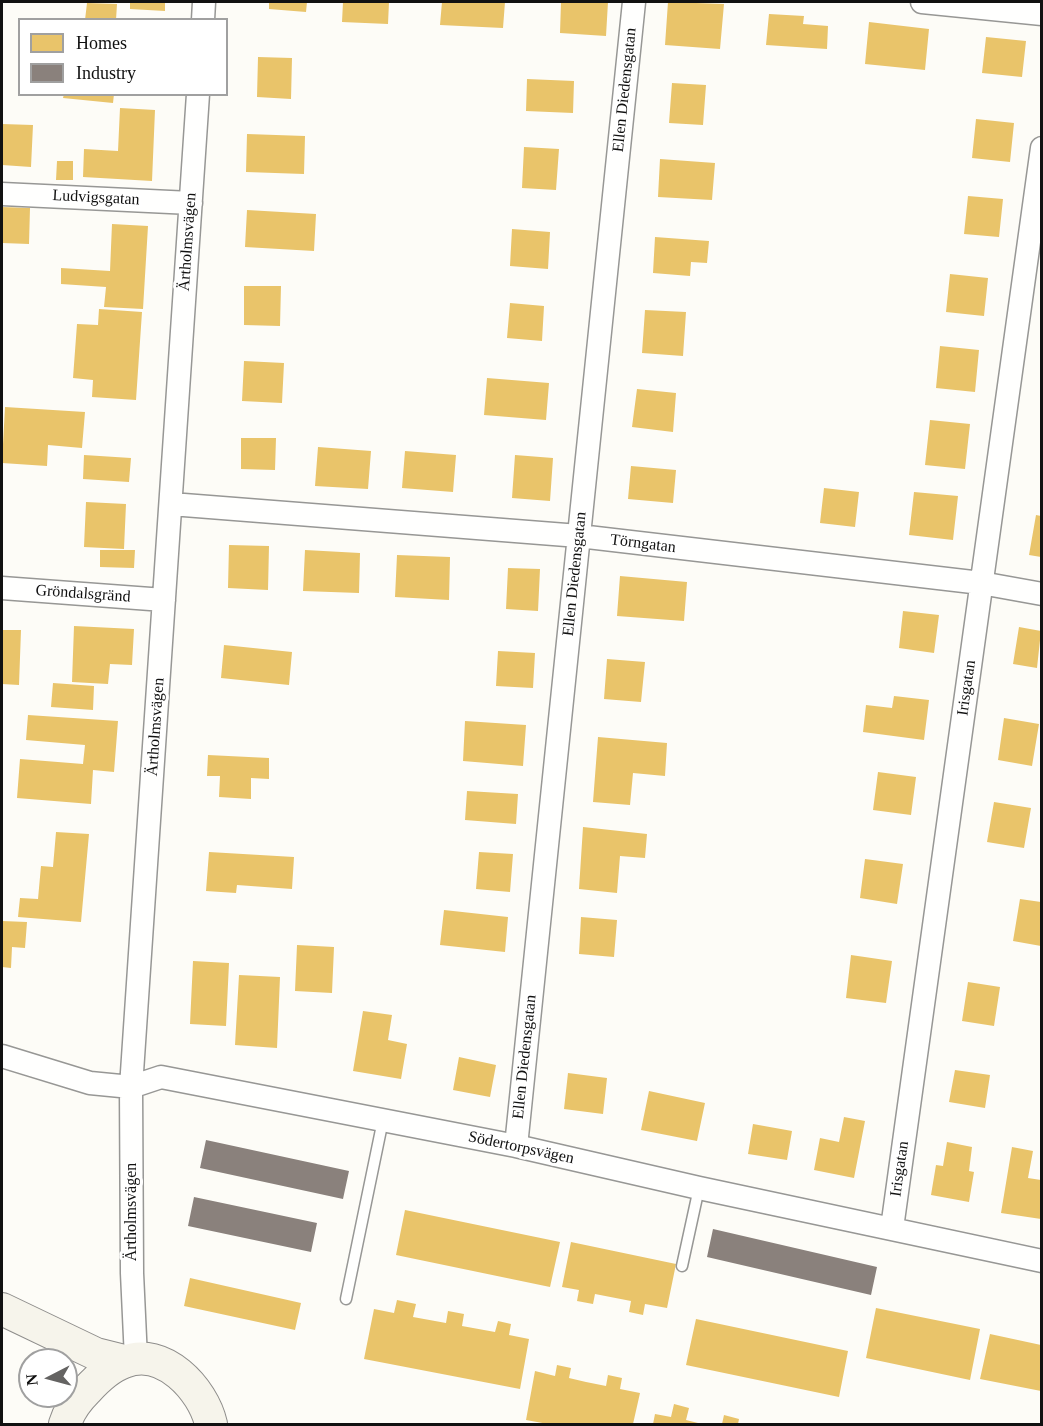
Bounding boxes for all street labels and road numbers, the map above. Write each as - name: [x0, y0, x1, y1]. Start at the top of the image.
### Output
- street label: Ellen Diedensgatan: [609, 27, 641, 153]
- street label: Ludvigsgatan: [52, 186, 140, 210]
- street label: Ärtholmsvägen: [175, 192, 201, 292]
- street label: Ellen Diedensgatan: [559, 511, 591, 637]
- street label: Törngatan: [609, 530, 677, 558]
- street label: Gröndalsgränd: [35, 581, 131, 607]
- street label: Irisgatan: [954, 659, 980, 717]
- street label: Ärtholmsvägen: [143, 677, 169, 777]
- street label: Ellen Diedensgatan: [509, 994, 541, 1120]
- street label: Södertorpsvägen: [466, 1127, 576, 1169]
- street label: Irisgatan: [887, 1140, 913, 1198]
- street label: Ärtholmsvägen: [122, 1163, 142, 1261]

